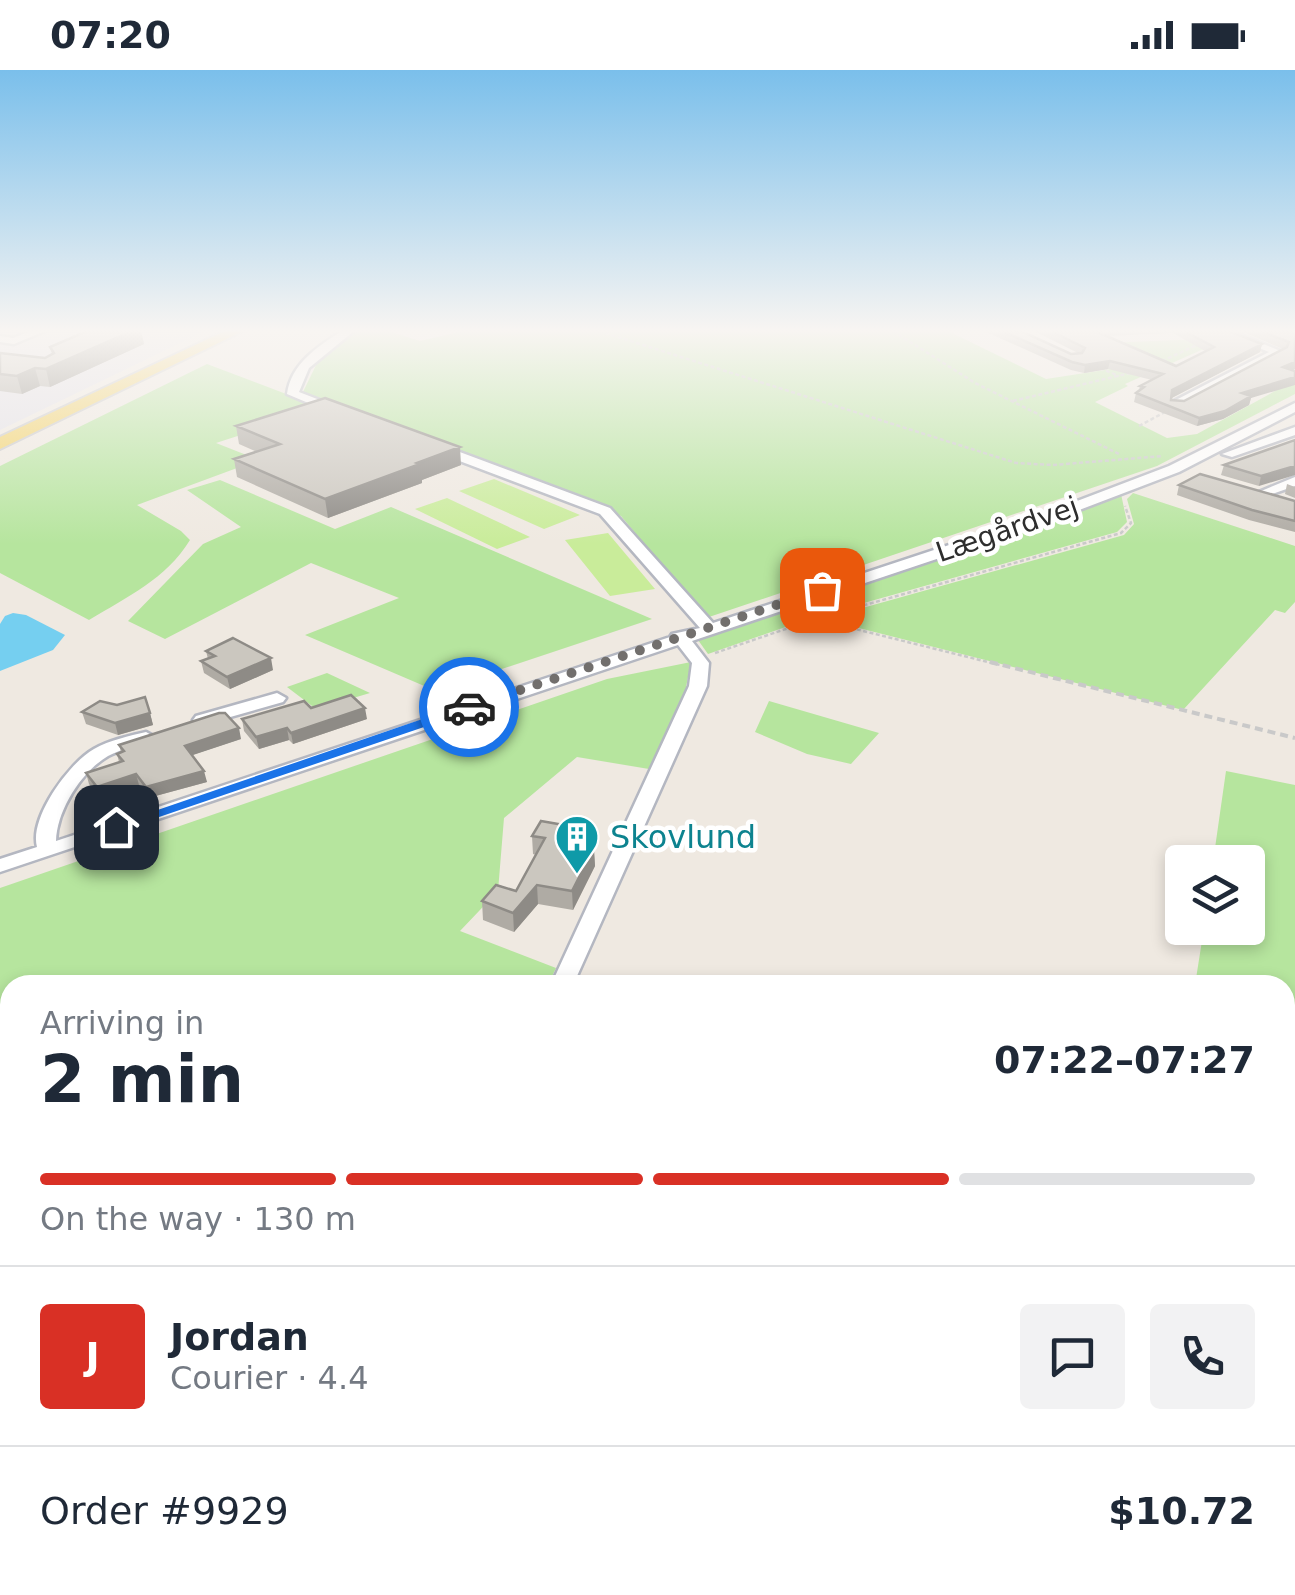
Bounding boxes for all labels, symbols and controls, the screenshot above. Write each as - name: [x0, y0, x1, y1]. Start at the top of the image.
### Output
- text: 07:20: [50, 13, 171, 57]
- street label: Lægårdvej: [932, 490, 1083, 569]
- pin: [780, 548, 865, 633]
- icon: bag: [795, 563, 850, 618]
- courier: [419, 657, 519, 757]
- icon: car: [442, 680, 497, 735]
- pin: [74, 785, 159, 870]
- icon: home: [89, 800, 144, 855]
- building icon: Skovlund: [554, 814, 600, 875]
- place label: Skovlund: [610, 818, 756, 856]
- map controls: [1165, 845, 1265, 945]
- button: layers: [1165, 845, 1265, 945]
- text: Arriving in: [40, 1004, 204, 1042]
- text: 07:22–07:27: [994, 1038, 1255, 1082]
- text: 2 min: [40, 1042, 244, 1117]
- text: On the way · 130 m: [40, 1200, 356, 1238]
- button: chat: [1020, 1304, 1125, 1409]
- button: phone: [1150, 1304, 1255, 1409]
- text: Jordan: [170, 1315, 309, 1359]
- text: J: [85, 1334, 100, 1378]
- text: Courier · 4.4: [170, 1359, 369, 1397]
- text: Order #9929: [40, 1489, 289, 1533]
- text: $10.72: [1108, 1489, 1255, 1533]

